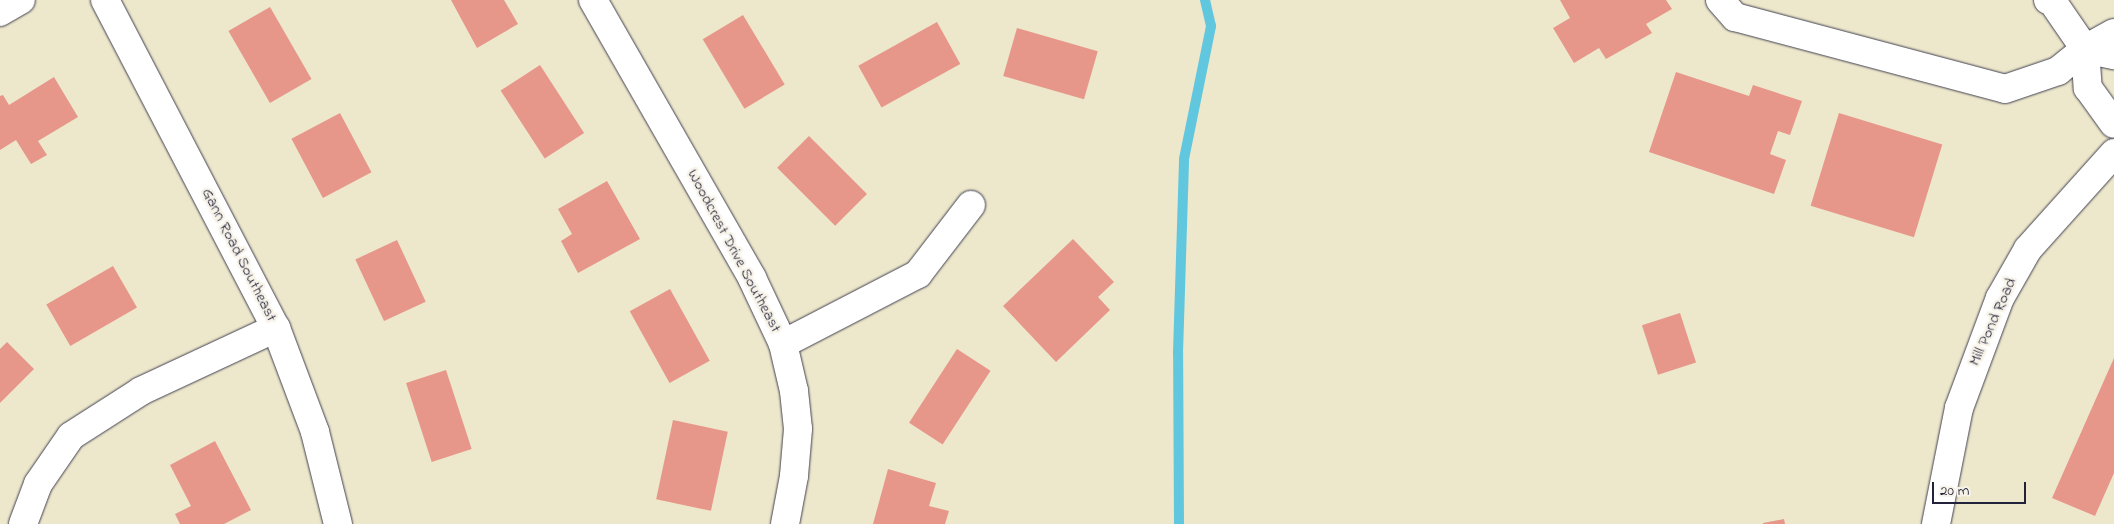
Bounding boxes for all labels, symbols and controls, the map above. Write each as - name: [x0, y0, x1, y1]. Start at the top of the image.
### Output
- street label: Woodcrest Drive Southeast: [683, 166, 785, 336]
- street label: Gann Road Southeast: [197, 185, 281, 325]
- street label: Mill Pond Road: [1965, 275, 2021, 369]
- scale bar: [1934, 472, 2028, 504]
- text: 20 m: [1940, 480, 1969, 502]

